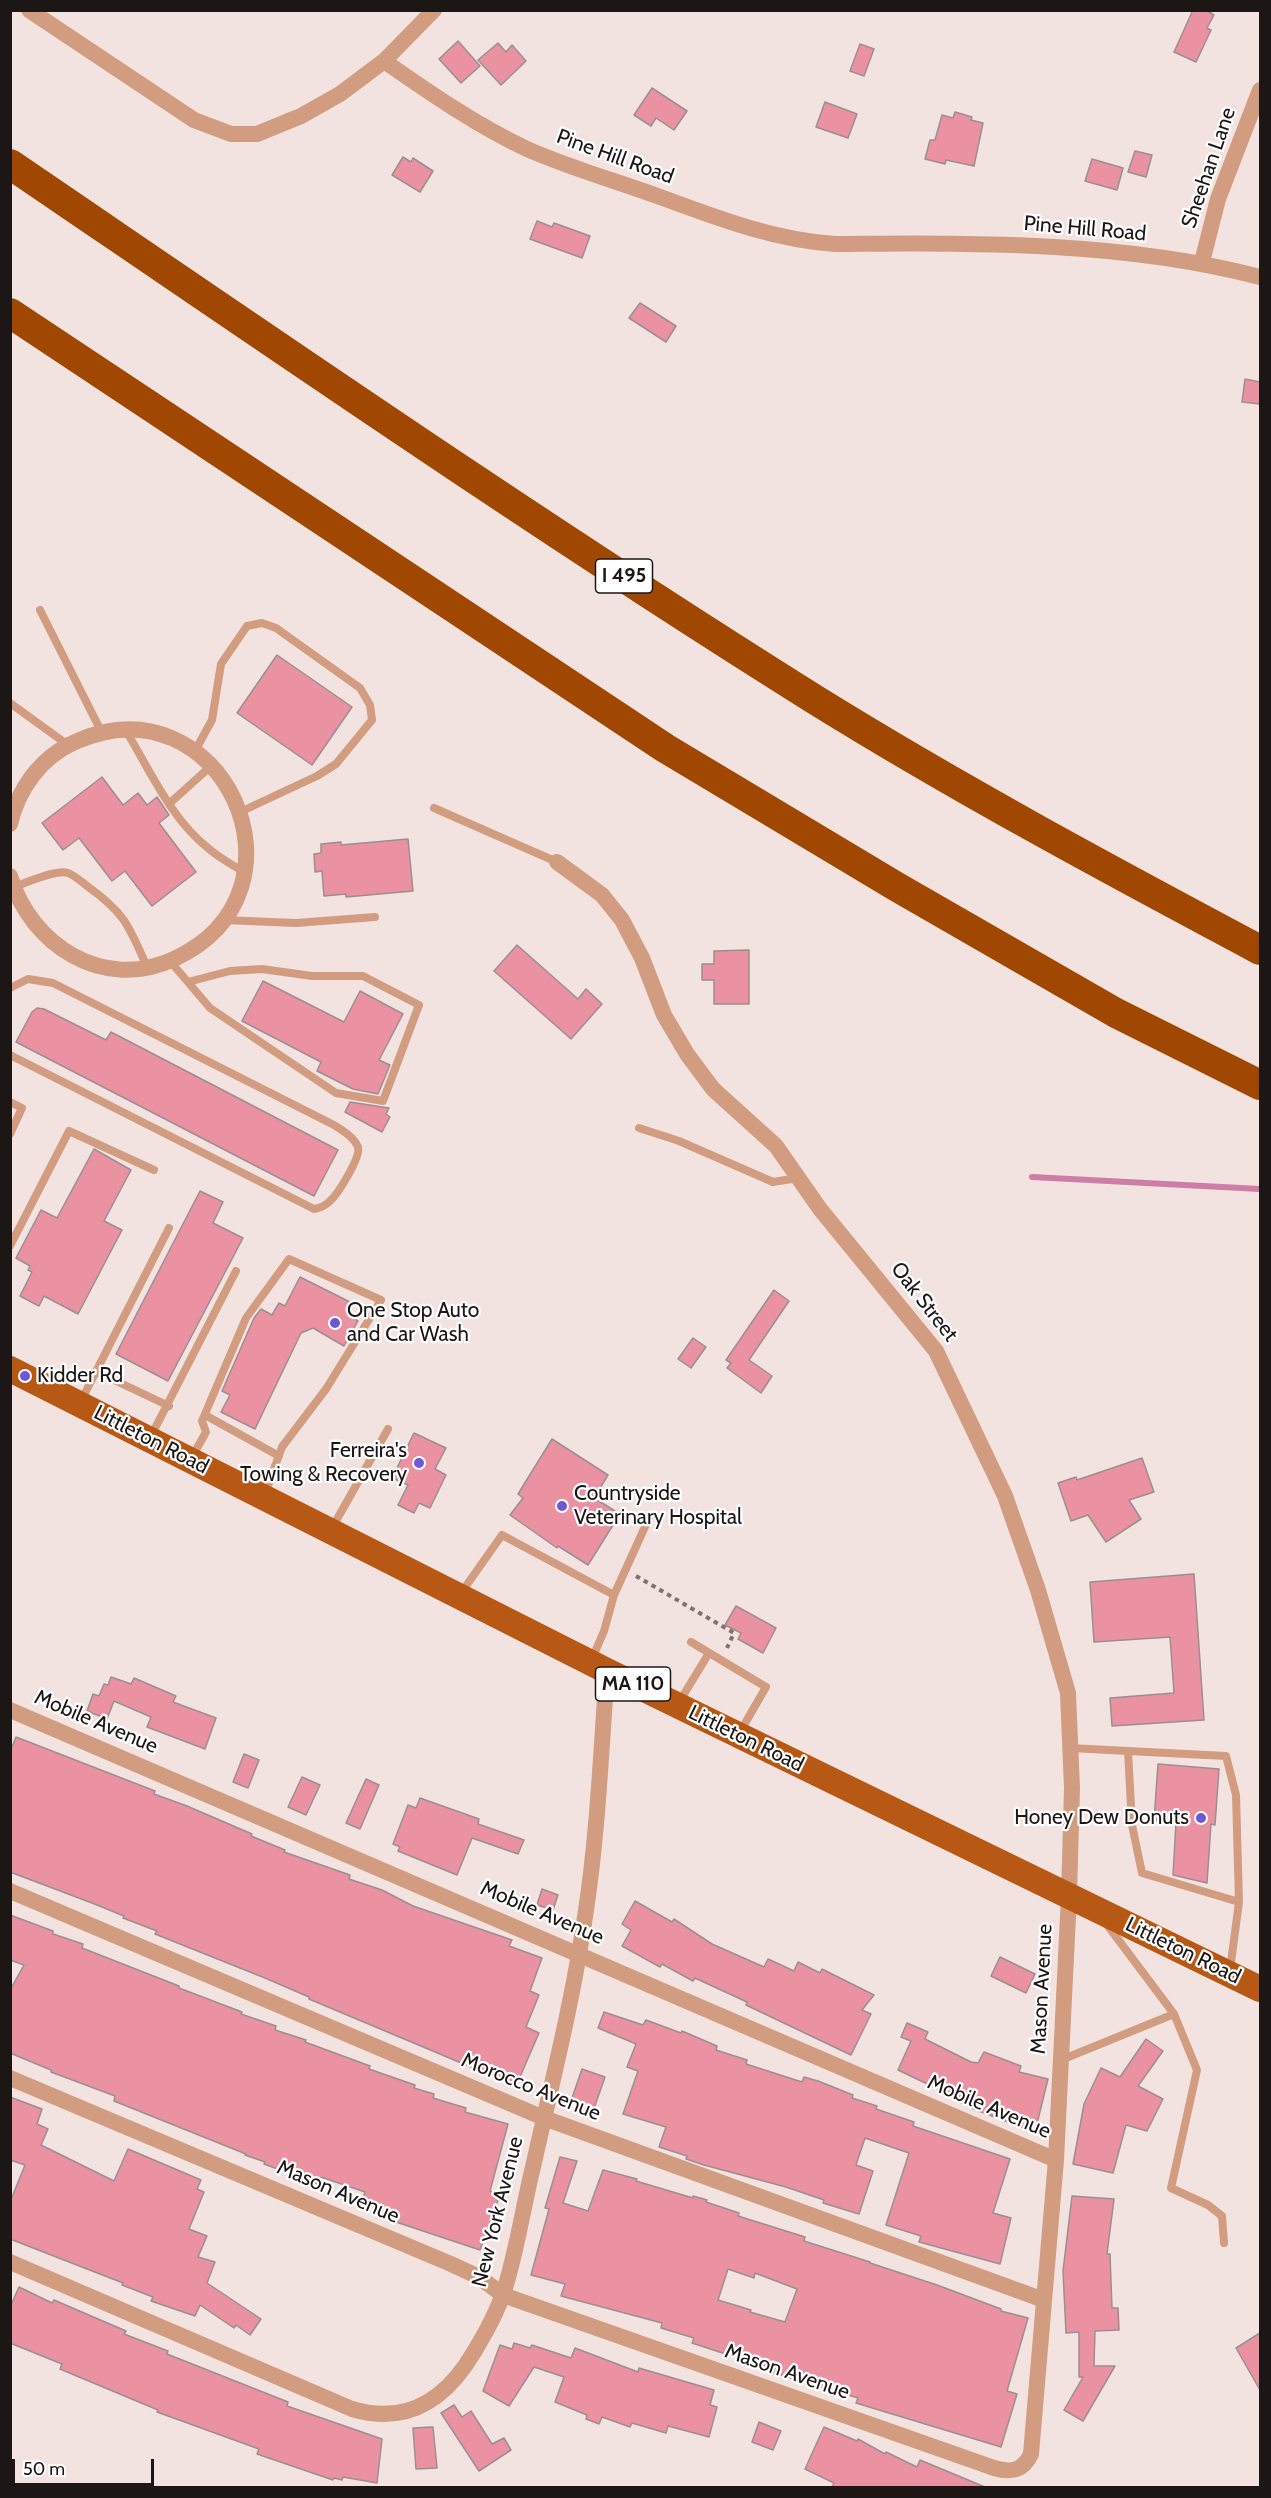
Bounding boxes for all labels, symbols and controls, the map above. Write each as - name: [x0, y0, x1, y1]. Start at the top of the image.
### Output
- street label: Sheehan Lane: [1177, 104, 1241, 232]
- street label: Pine Hill Road: [553, 124, 677, 190]
- street label: Pine Hill Road: [1023, 211, 1147, 247]
- road number: I 495: [596, 559, 652, 593]
- street label: Oak Street: [885, 1257, 963, 1347]
- place label: One Stop Auto and Car Wash: [347, 1298, 479, 1348]
- marker: One Stop Auto and Car Wash: [328, 1316, 342, 1330]
- place label: Kidder Rd: [37, 1363, 123, 1389]
- marker: Kidder Rd: [18, 1369, 32, 1383]
- street label: Littleton Road: [89, 1400, 213, 1480]
- place label: Ferreira's Towing & Recovery: [240, 1438, 407, 1488]
- marker: Ferreira's Towing & Recovery: [412, 1456, 426, 1470]
- place label: Countryside Veterinary Hospital: [574, 1481, 742, 1531]
- marker: Countryside Veterinary Hospital: [555, 1499, 569, 1513]
- road number: MA 110: [596, 1667, 670, 1701]
- street label: Mobile Avenue: [31, 1685, 161, 1759]
- street label: Littleton Road: [684, 1700, 808, 1778]
- place label: Honey Dew Donuts: [1014, 1805, 1189, 1831]
- marker: Honey Dew Donuts: [1194, 1811, 1208, 1825]
- street label: Mobile Avenue: [477, 1876, 607, 1950]
- street label: Littleton Road: [1121, 1912, 1245, 1990]
- street label: Mason Avenue: [1026, 1923, 1058, 2055]
- street label: Morocco Avenue: [458, 2048, 604, 2126]
- street label: Mobile Avenue: [924, 2070, 1054, 2144]
- street label: New York Avenue: [467, 2134, 529, 2290]
- street label: Mason Avenue: [273, 2155, 403, 2229]
- street label: Mason Avenue: [721, 2339, 853, 2405]
- scale bar: [15, 2447, 158, 2485]
- text: 50 m: [23, 2458, 65, 2480]

